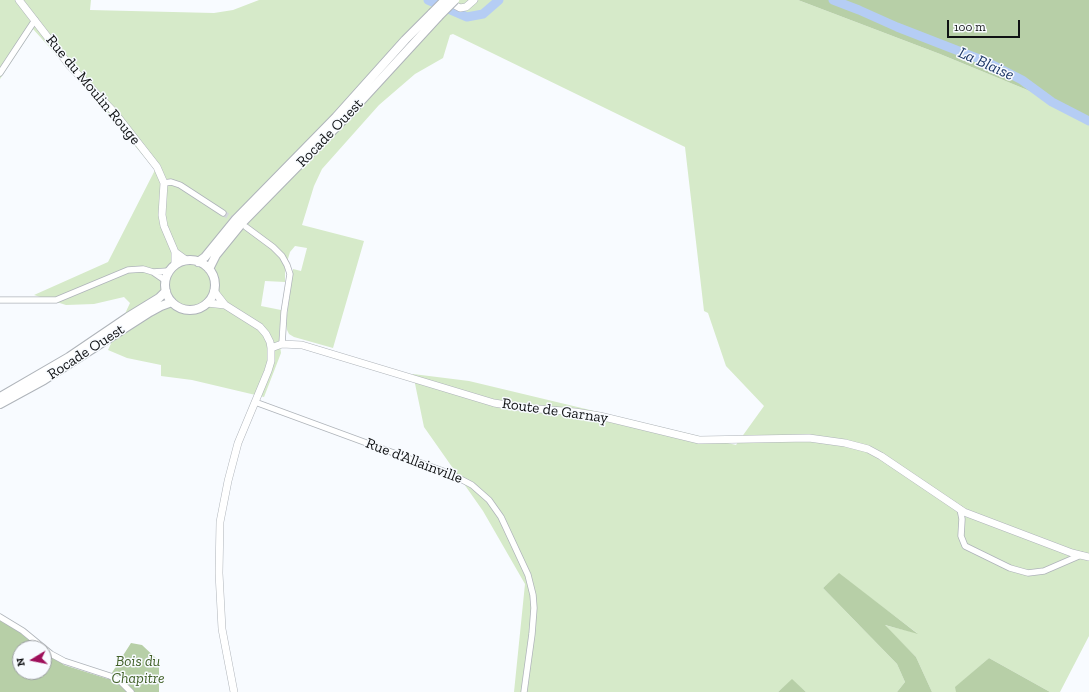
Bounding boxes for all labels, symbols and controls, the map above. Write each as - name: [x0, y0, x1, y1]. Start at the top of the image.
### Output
- scale bar: [949, 12, 1022, 38]
- text: 100 m: [954, 20, 986, 34]
- street label: Rue du Moulin Rouge: [42, 31, 144, 149]
- water label: La Blaise: [955, 43, 1017, 85]
- street label: Rocade Ouest: [293, 95, 367, 171]
- street label: Rocade Ouest: [44, 320, 128, 384]
- street label: Route de Garnay: [501, 395, 609, 427]
- street label: Rue d'Allainville: [363, 434, 465, 488]
- north arrow: [12, 640, 52, 680]
- park label: Bois du Chapitre: [111, 653, 165, 688]
- text: N: [14, 657, 28, 667]

